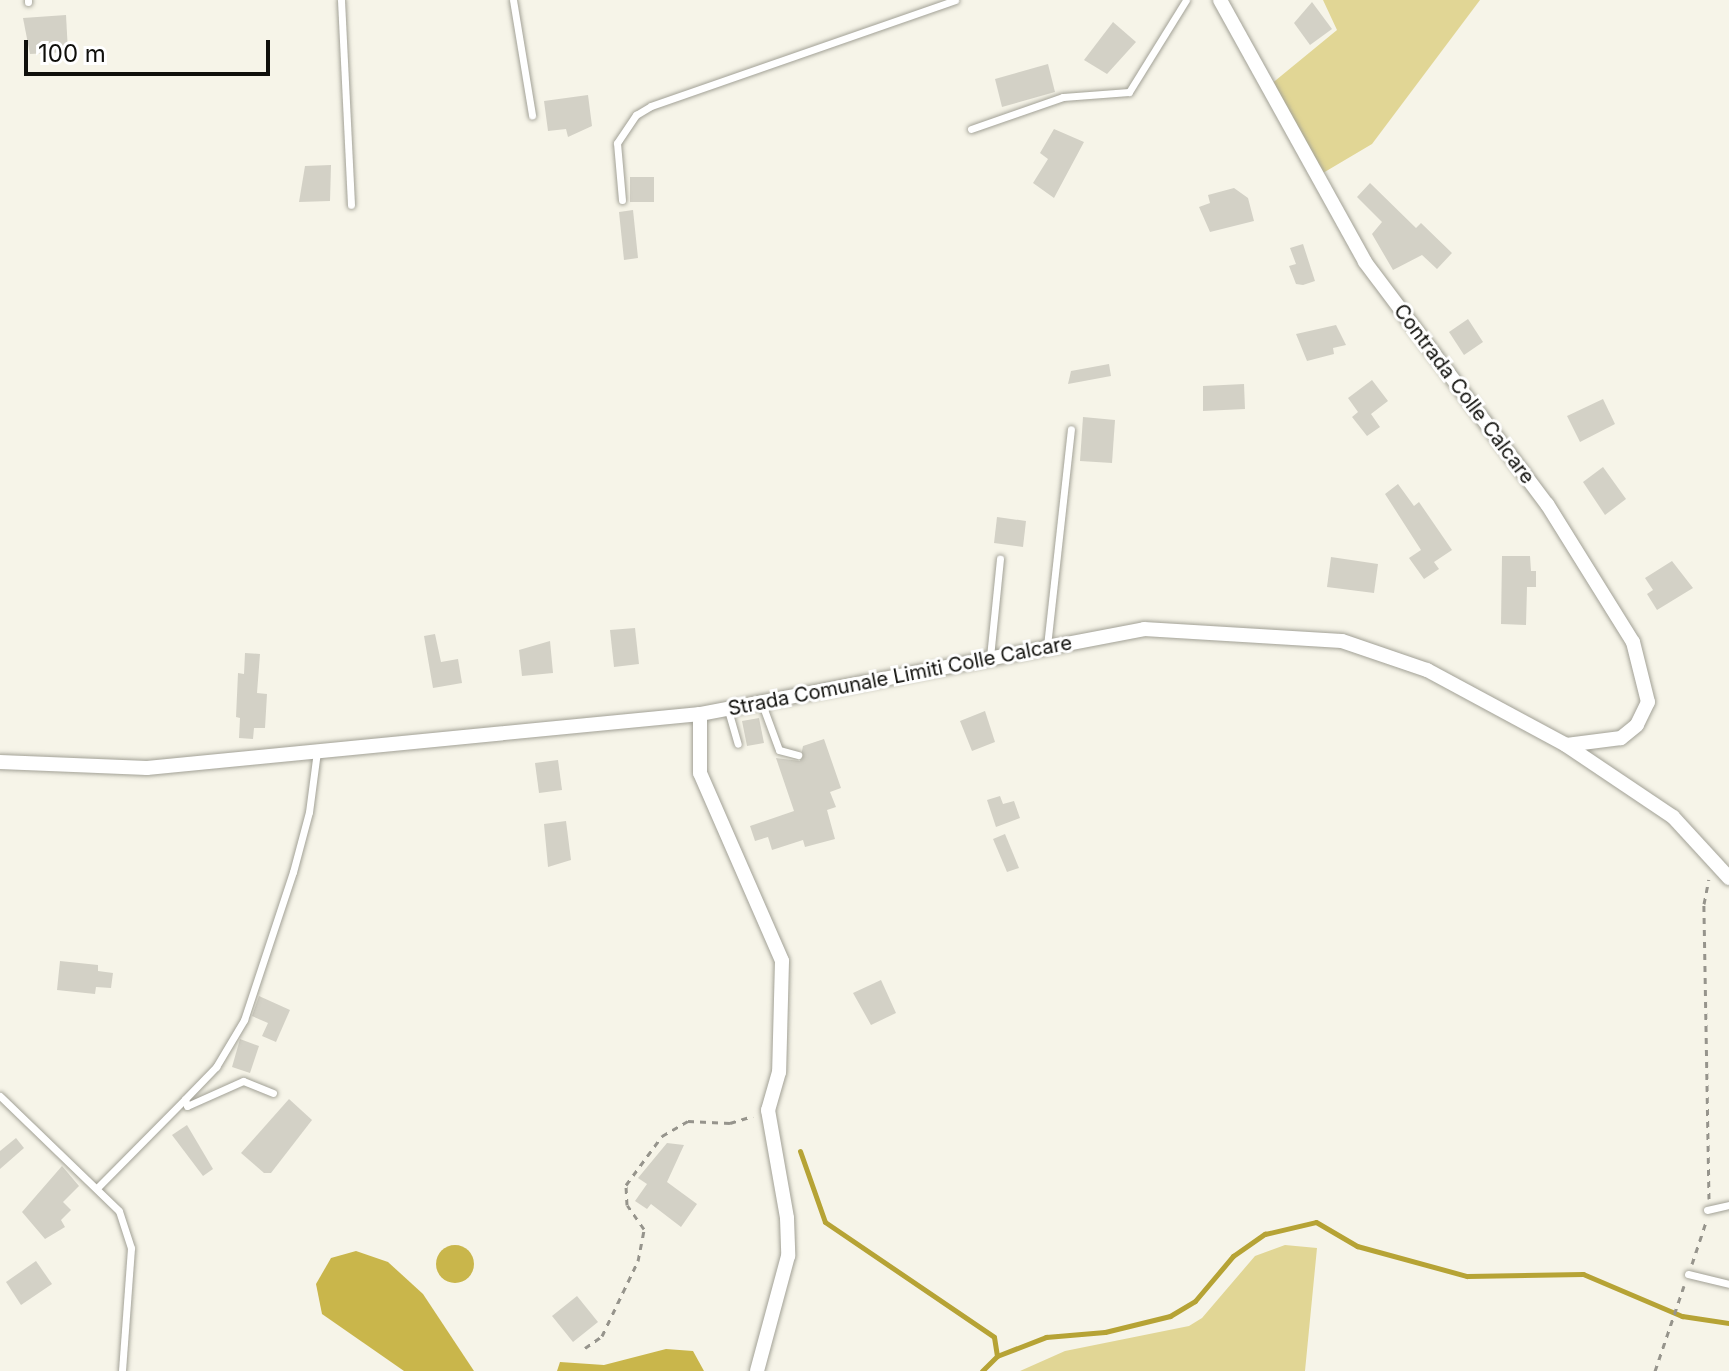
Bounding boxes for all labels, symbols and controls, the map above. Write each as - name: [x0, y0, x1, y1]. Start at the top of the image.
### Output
- scale bar: [28, 24, 274, 74]
- text: 100 m: [38, 39, 106, 68]
- street label: Contrada Colle Calcare: [1389, 299, 1539, 489]
- street label: Strada Comunale Limiti Colle Calcare: [726, 631, 1074, 721]

